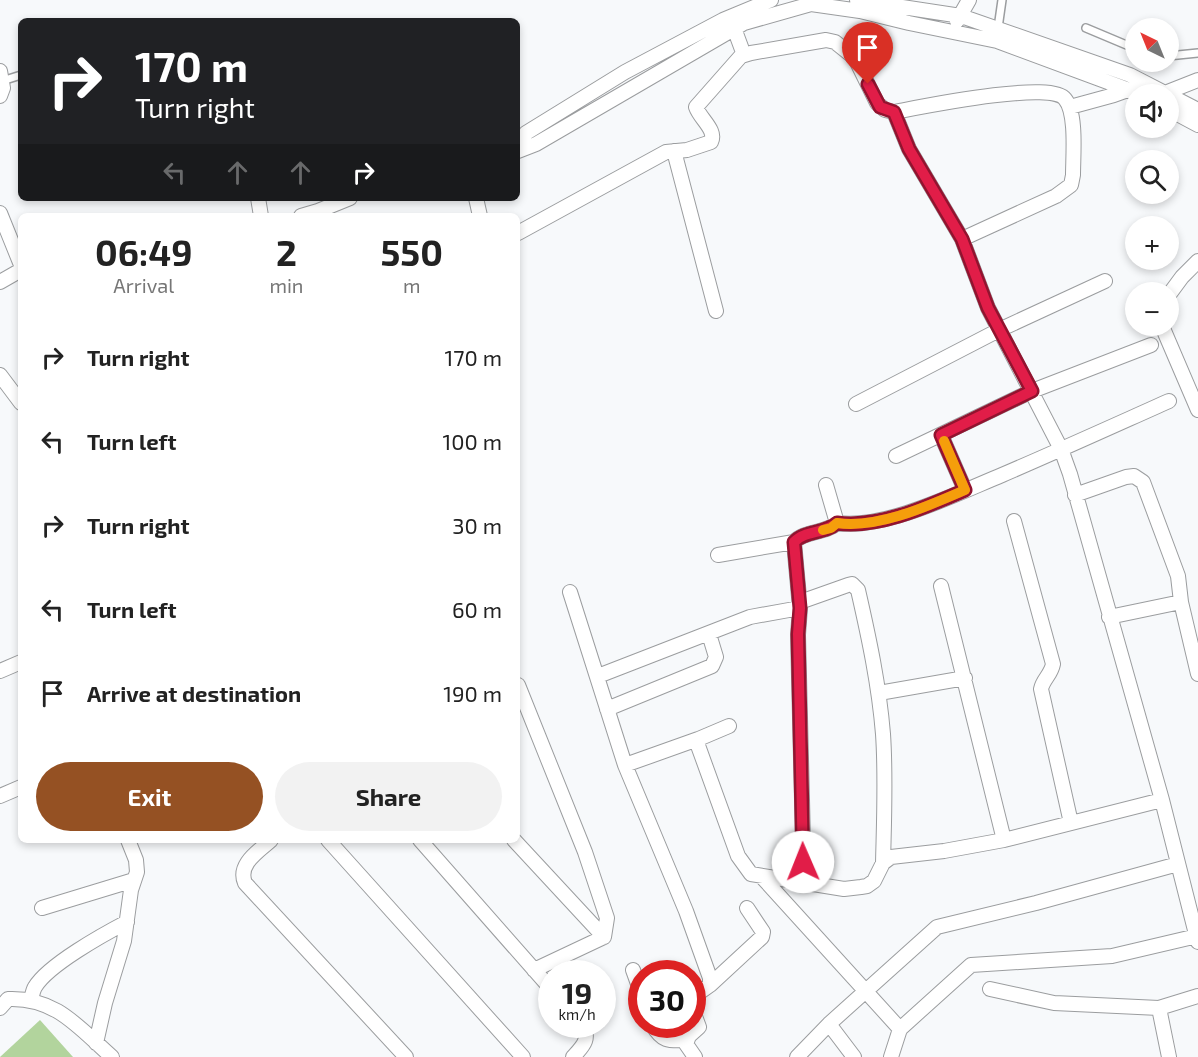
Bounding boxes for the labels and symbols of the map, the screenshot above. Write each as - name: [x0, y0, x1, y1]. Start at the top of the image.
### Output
- north arrow: [1125, 18, 1179, 72]
- pin: [842, 22, 893, 84]
- position arrow: [771, 830, 835, 894]
- speed limit sign: 30: [628, 960, 706, 1038]

